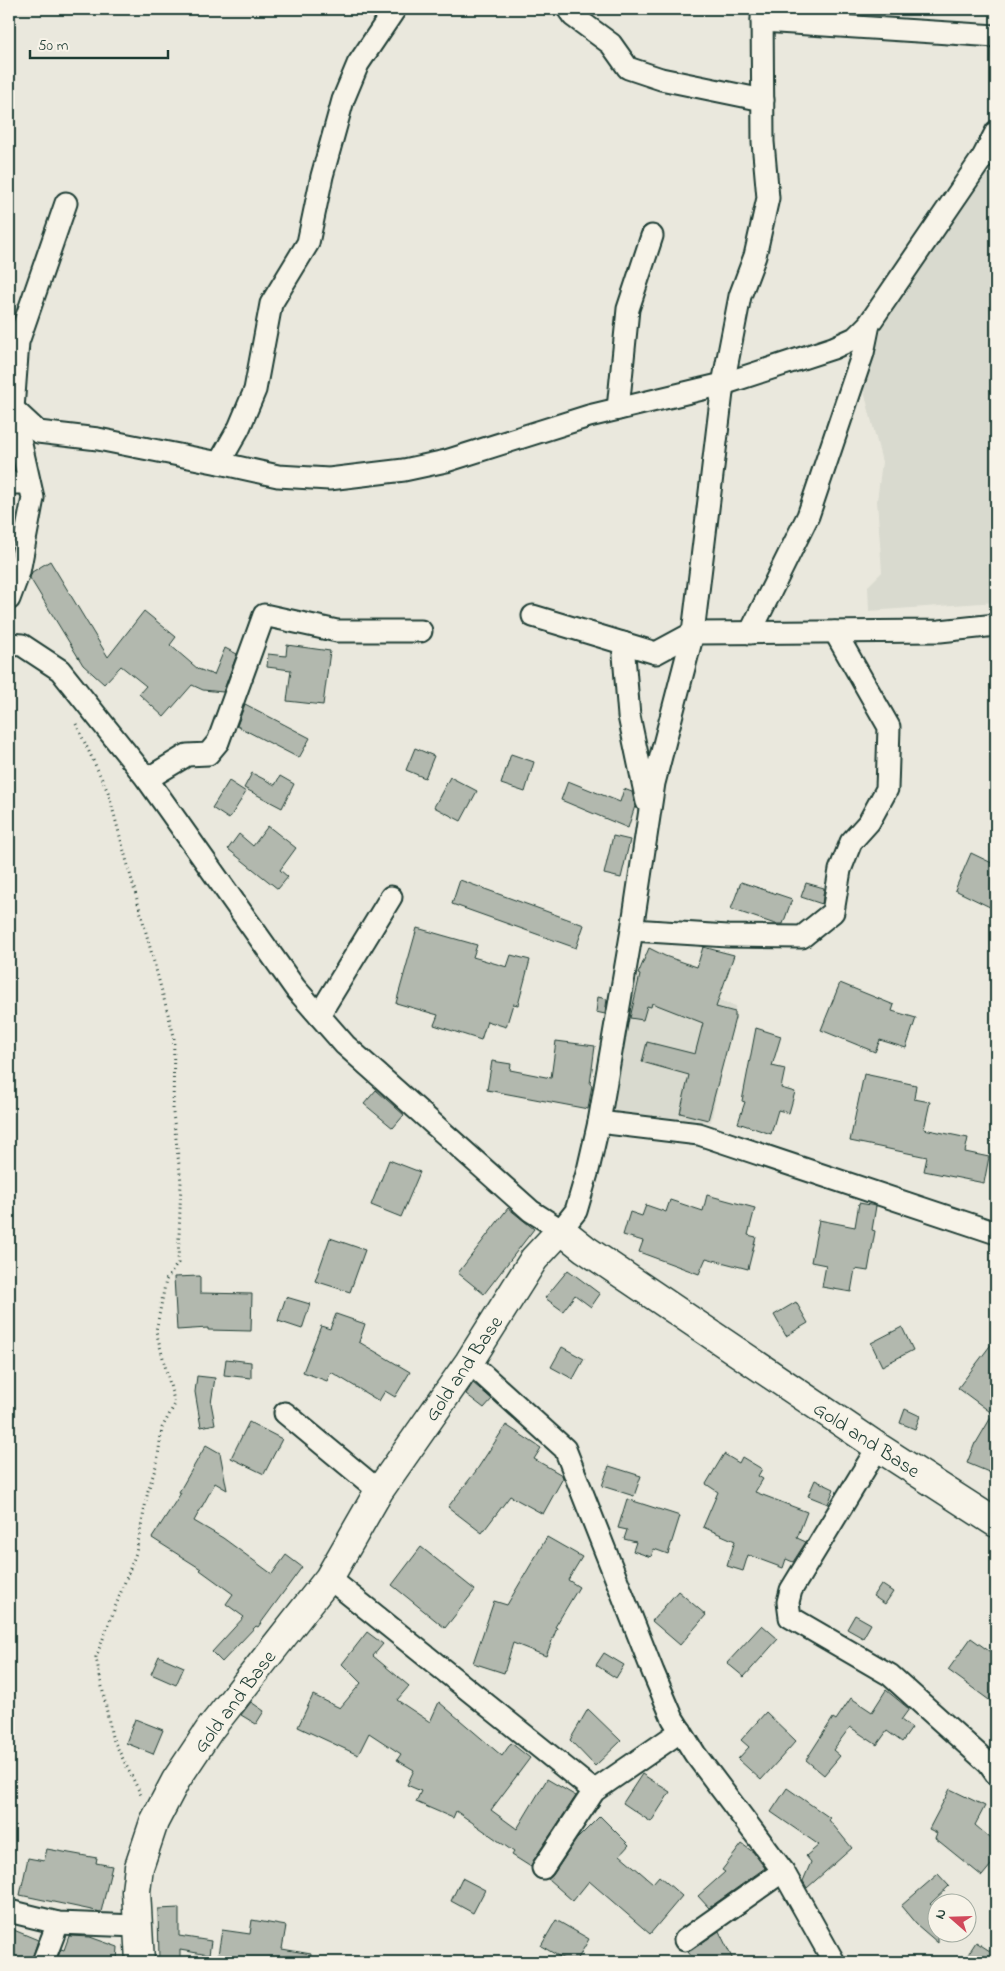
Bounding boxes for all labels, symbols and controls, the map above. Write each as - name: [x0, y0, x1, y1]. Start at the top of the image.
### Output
- scale bar: [30, 28, 168, 60]
- text: 50 m: [38, 35, 69, 57]
- street label: Gold and Base: [419, 1311, 511, 1428]
- street label: Gold and Base: [806, 1396, 925, 1487]
- street label: Gold and Base: [188, 1645, 284, 1760]
- north arrow: [928, 1894, 978, 1944]
- text: N: [930, 1906, 953, 1922]

